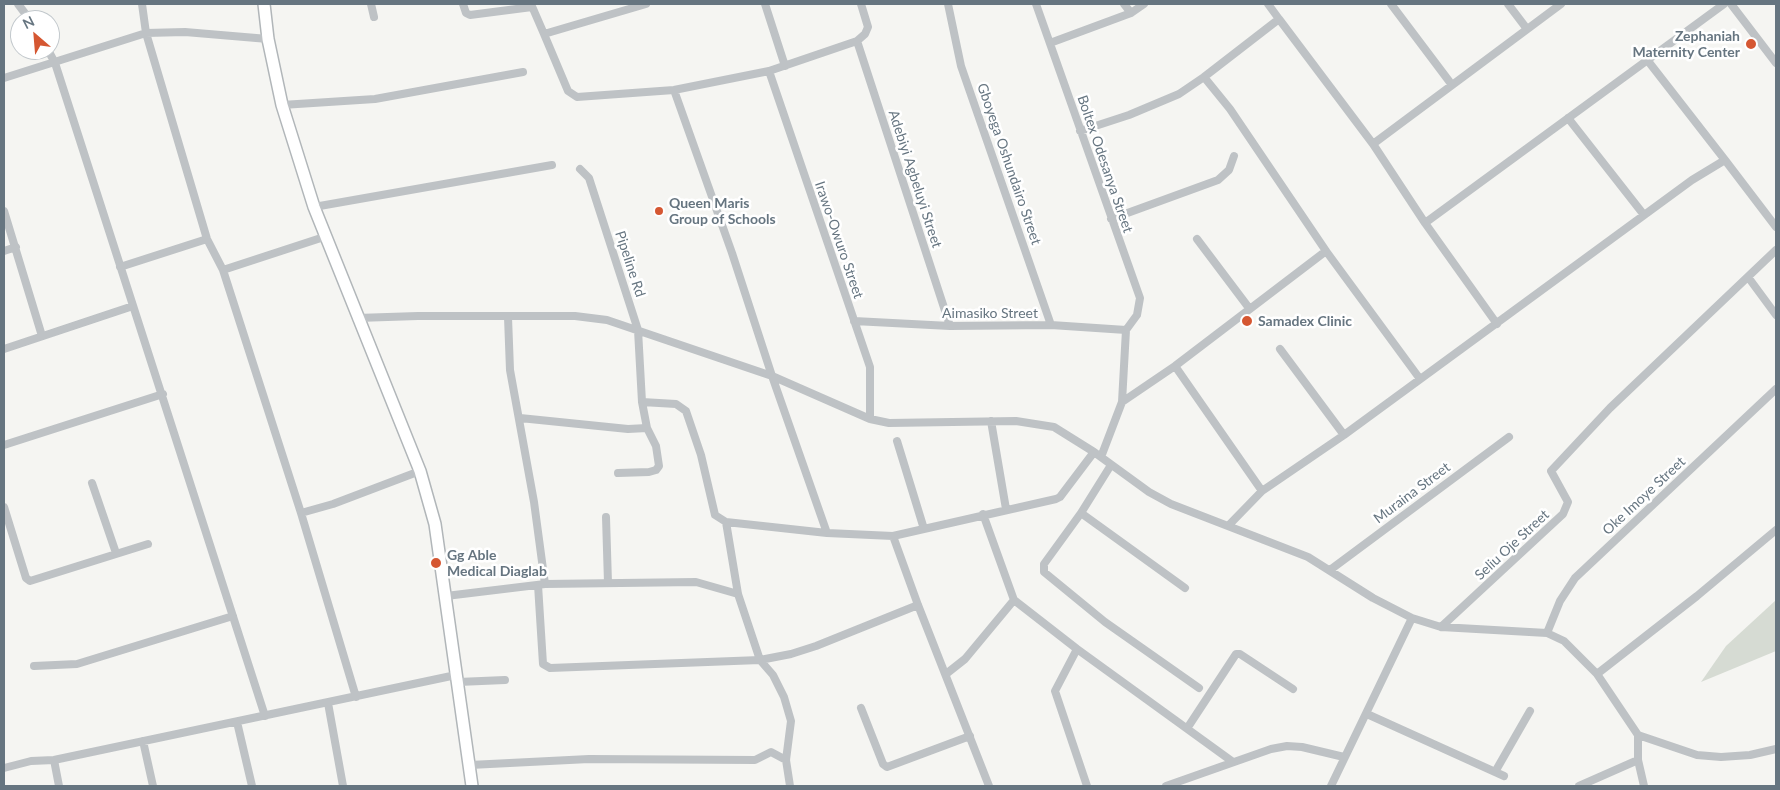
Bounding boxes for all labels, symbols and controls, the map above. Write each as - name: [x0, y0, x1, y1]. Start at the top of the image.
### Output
- north arrow: [10, 10, 60, 60]
- text: N: [20, 12, 37, 32]
- place label: Zephaniah Maternity Center: [1632, 28, 1740, 60]
- marker: Zephaniah Maternity Center: [1744, 37, 1758, 51]
- street label: Gboyega Oshundairo Street: [973, 81, 1045, 247]
- street label: Boltex Odesanya Street: [1074, 93, 1136, 235]
- street label: Adebiyi Agbeluyi Street: [885, 108, 945, 250]
- street label: Irawo-Owuro Street: [811, 179, 867, 301]
- place label: Queen Maris Group of Schools: [669, 195, 776, 228]
- marker: Queen Maris Group of Schools: [653, 205, 665, 217]
- street label: Pipeline Rd: [611, 229, 649, 299]
- street label: Aimasiko Street: [942, 305, 1038, 321]
- place label: Samadex Clinic: [1258, 313, 1352, 329]
- marker: Samadex Clinic: [1240, 314, 1254, 328]
- street label: Oke Imoye Street: [1599, 453, 1689, 539]
- street label: Muraina Street: [1371, 459, 1453, 527]
- street label: Seliu Oje Street: [1471, 506, 1553, 584]
- place label: Gg Able Medical Diaglab: [447, 547, 547, 580]
- marker: Gg Able Medical Diaglab: [429, 556, 443, 570]

